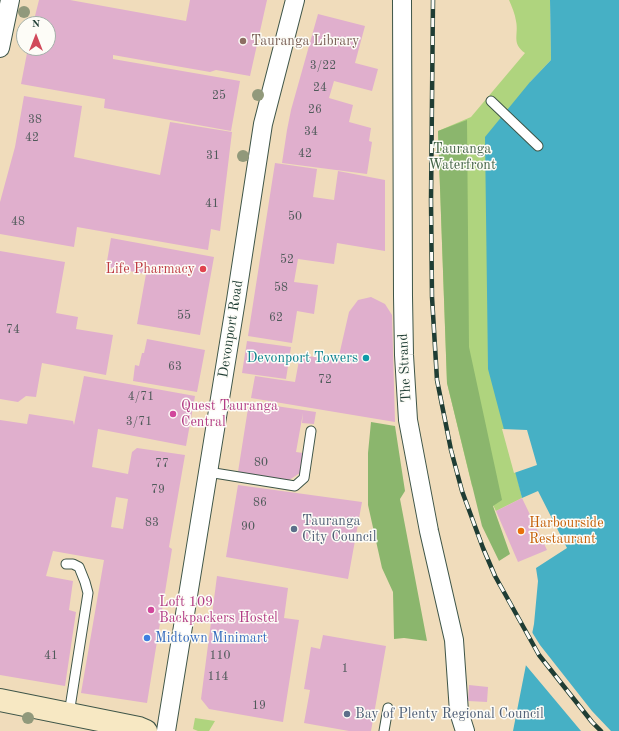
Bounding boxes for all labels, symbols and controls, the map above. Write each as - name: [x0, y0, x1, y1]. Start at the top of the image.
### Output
- north arrow: [16, 16, 56, 56]
- text: N: [32, 19, 40, 30]
- place label: Tauranga Library: [251, 33, 359, 49]
- marker: Tauranga Library: [238, 36, 248, 46]
- house number: 3/22: [310, 59, 336, 73]
- house number: 24: [313, 81, 327, 95]
- house number: 25: [212, 89, 226, 103]
- house number: 26: [308, 103, 322, 117]
- house number: 38: [28, 113, 42, 127]
- house number: 34: [304, 125, 318, 139]
- house number: 42: [25, 131, 39, 145]
- park label: Tauranga Waterfront: [428, 141, 496, 174]
- house number: 42: [298, 147, 312, 161]
- house number: 31: [206, 149, 220, 163]
- house number: 41: [205, 197, 219, 211]
- house number: 50: [288, 210, 302, 224]
- house number: 48: [11, 215, 25, 229]
- house number: 52: [280, 253, 294, 267]
- place label: Life Pharmacy: [106, 261, 195, 277]
- marker: Life Pharmacy: [198, 264, 208, 274]
- street label: Devonport Road: [215, 279, 247, 379]
- house number: 58: [274, 281, 288, 295]
- house number: 55: [177, 309, 191, 323]
- house number: 62: [269, 311, 283, 325]
- house number: 74: [6, 323, 20, 337]
- street label: The Strand: [395, 333, 415, 403]
- place label: Devonport Towers: [246, 350, 358, 366]
- marker: Devonport Towers: [361, 353, 371, 363]
- house number: 63: [168, 360, 182, 374]
- house number: 72: [318, 373, 332, 387]
- house number: 4/71: [128, 390, 154, 404]
- place label: Quest Tauranga Central: [181, 398, 278, 430]
- marker: Quest Tauranga Central: [168, 409, 178, 419]
- house number: 3/71: [126, 415, 152, 429]
- house number: 80: [254, 456, 268, 470]
- house number: 77: [155, 457, 169, 471]
- house number: 79: [151, 483, 165, 497]
- house number: 86: [253, 496, 267, 510]
- place label: Tauranga City Council: [302, 513, 376, 546]
- place label: Harbourside Restaurant: [529, 515, 604, 548]
- house number: 83: [145, 516, 159, 530]
- house number: 90: [241, 520, 255, 534]
- marker: Tauranga City Council: [289, 524, 299, 534]
- marker: Harbourside Restaurant: [516, 526, 526, 536]
- place label: Loft 109 Backpackers Hostel: [159, 594, 278, 626]
- marker: Loft 109 Backpackers Hostel: [146, 605, 156, 615]
- place label: Midtown Minimart: [155, 630, 267, 646]
- marker: Midtown Minimart: [142, 633, 152, 643]
- house number: 41: [44, 649, 58, 663]
- house number: 110: [210, 649, 230, 663]
- house number: 1: [342, 662, 348, 676]
- house number: 114: [208, 670, 228, 684]
- house number: 19: [252, 699, 266, 713]
- place label: Bay of Plenty Regional Council: [355, 706, 544, 722]
- marker: Bay of Plenty Regional Council: [342, 709, 352, 719]

